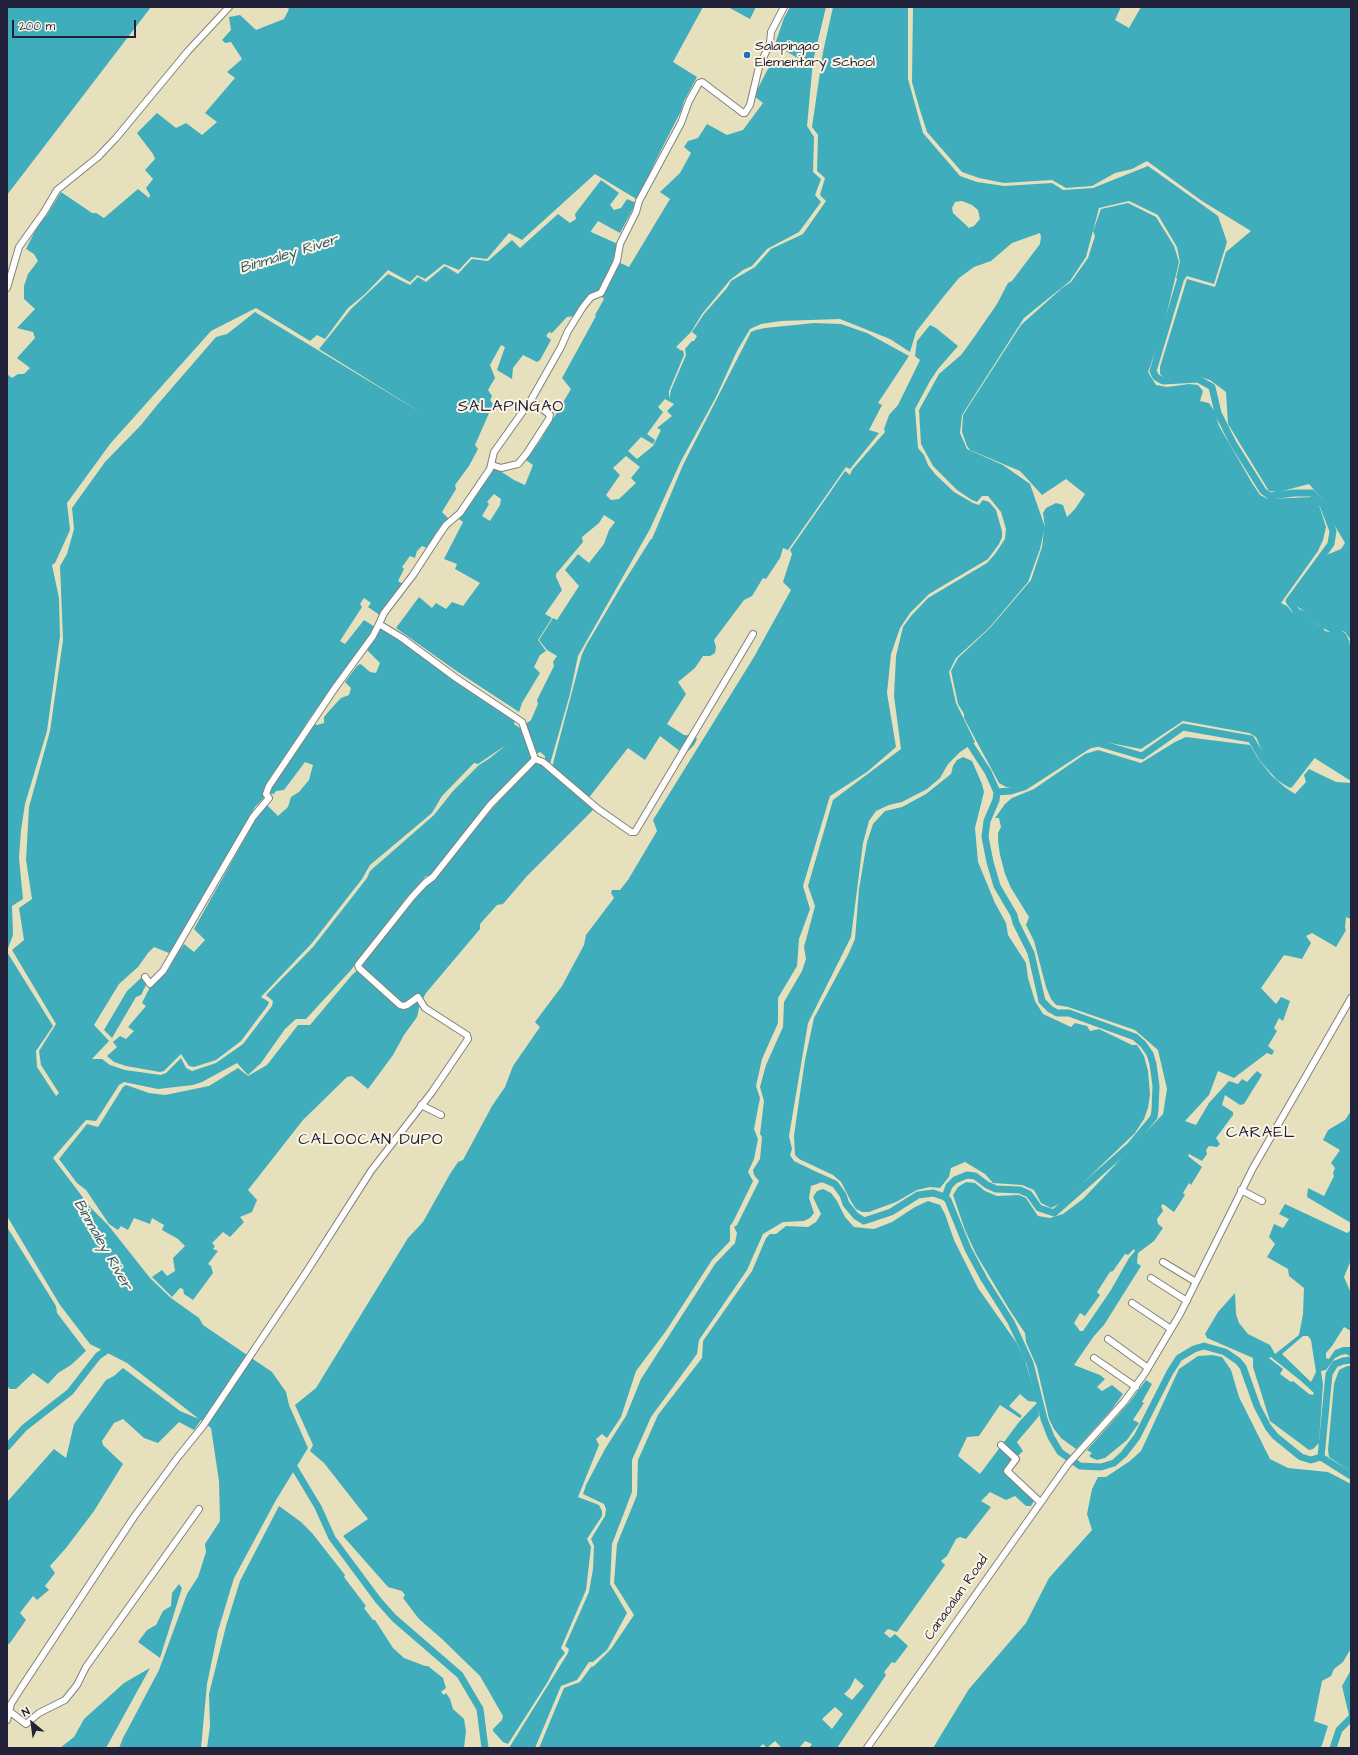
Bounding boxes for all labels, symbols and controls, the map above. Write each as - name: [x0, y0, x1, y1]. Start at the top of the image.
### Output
- scale bar: [14, 12, 138, 38]
- text: 200 m: [19, 18, 55, 35]
- place label: Salapingao Elementary School: [755, 39, 875, 72]
- marker: Salapingao Elementary School: [742, 50, 752, 60]
- water label: Binmaley River: [238, 232, 340, 278]
- district label: SALAPINGAO: [458, 398, 564, 418]
- district label: CARAEL: [1226, 1124, 1296, 1144]
- district label: CALOOCAN DUPO: [298, 1131, 444, 1151]
- water label: Binmaley River: [69, 1197, 135, 1293]
- street label: Canaoalan Road: [921, 1552, 993, 1644]
- north arrow: [12, 1703, 52, 1743]
- text: N: [19, 1704, 33, 1720]

